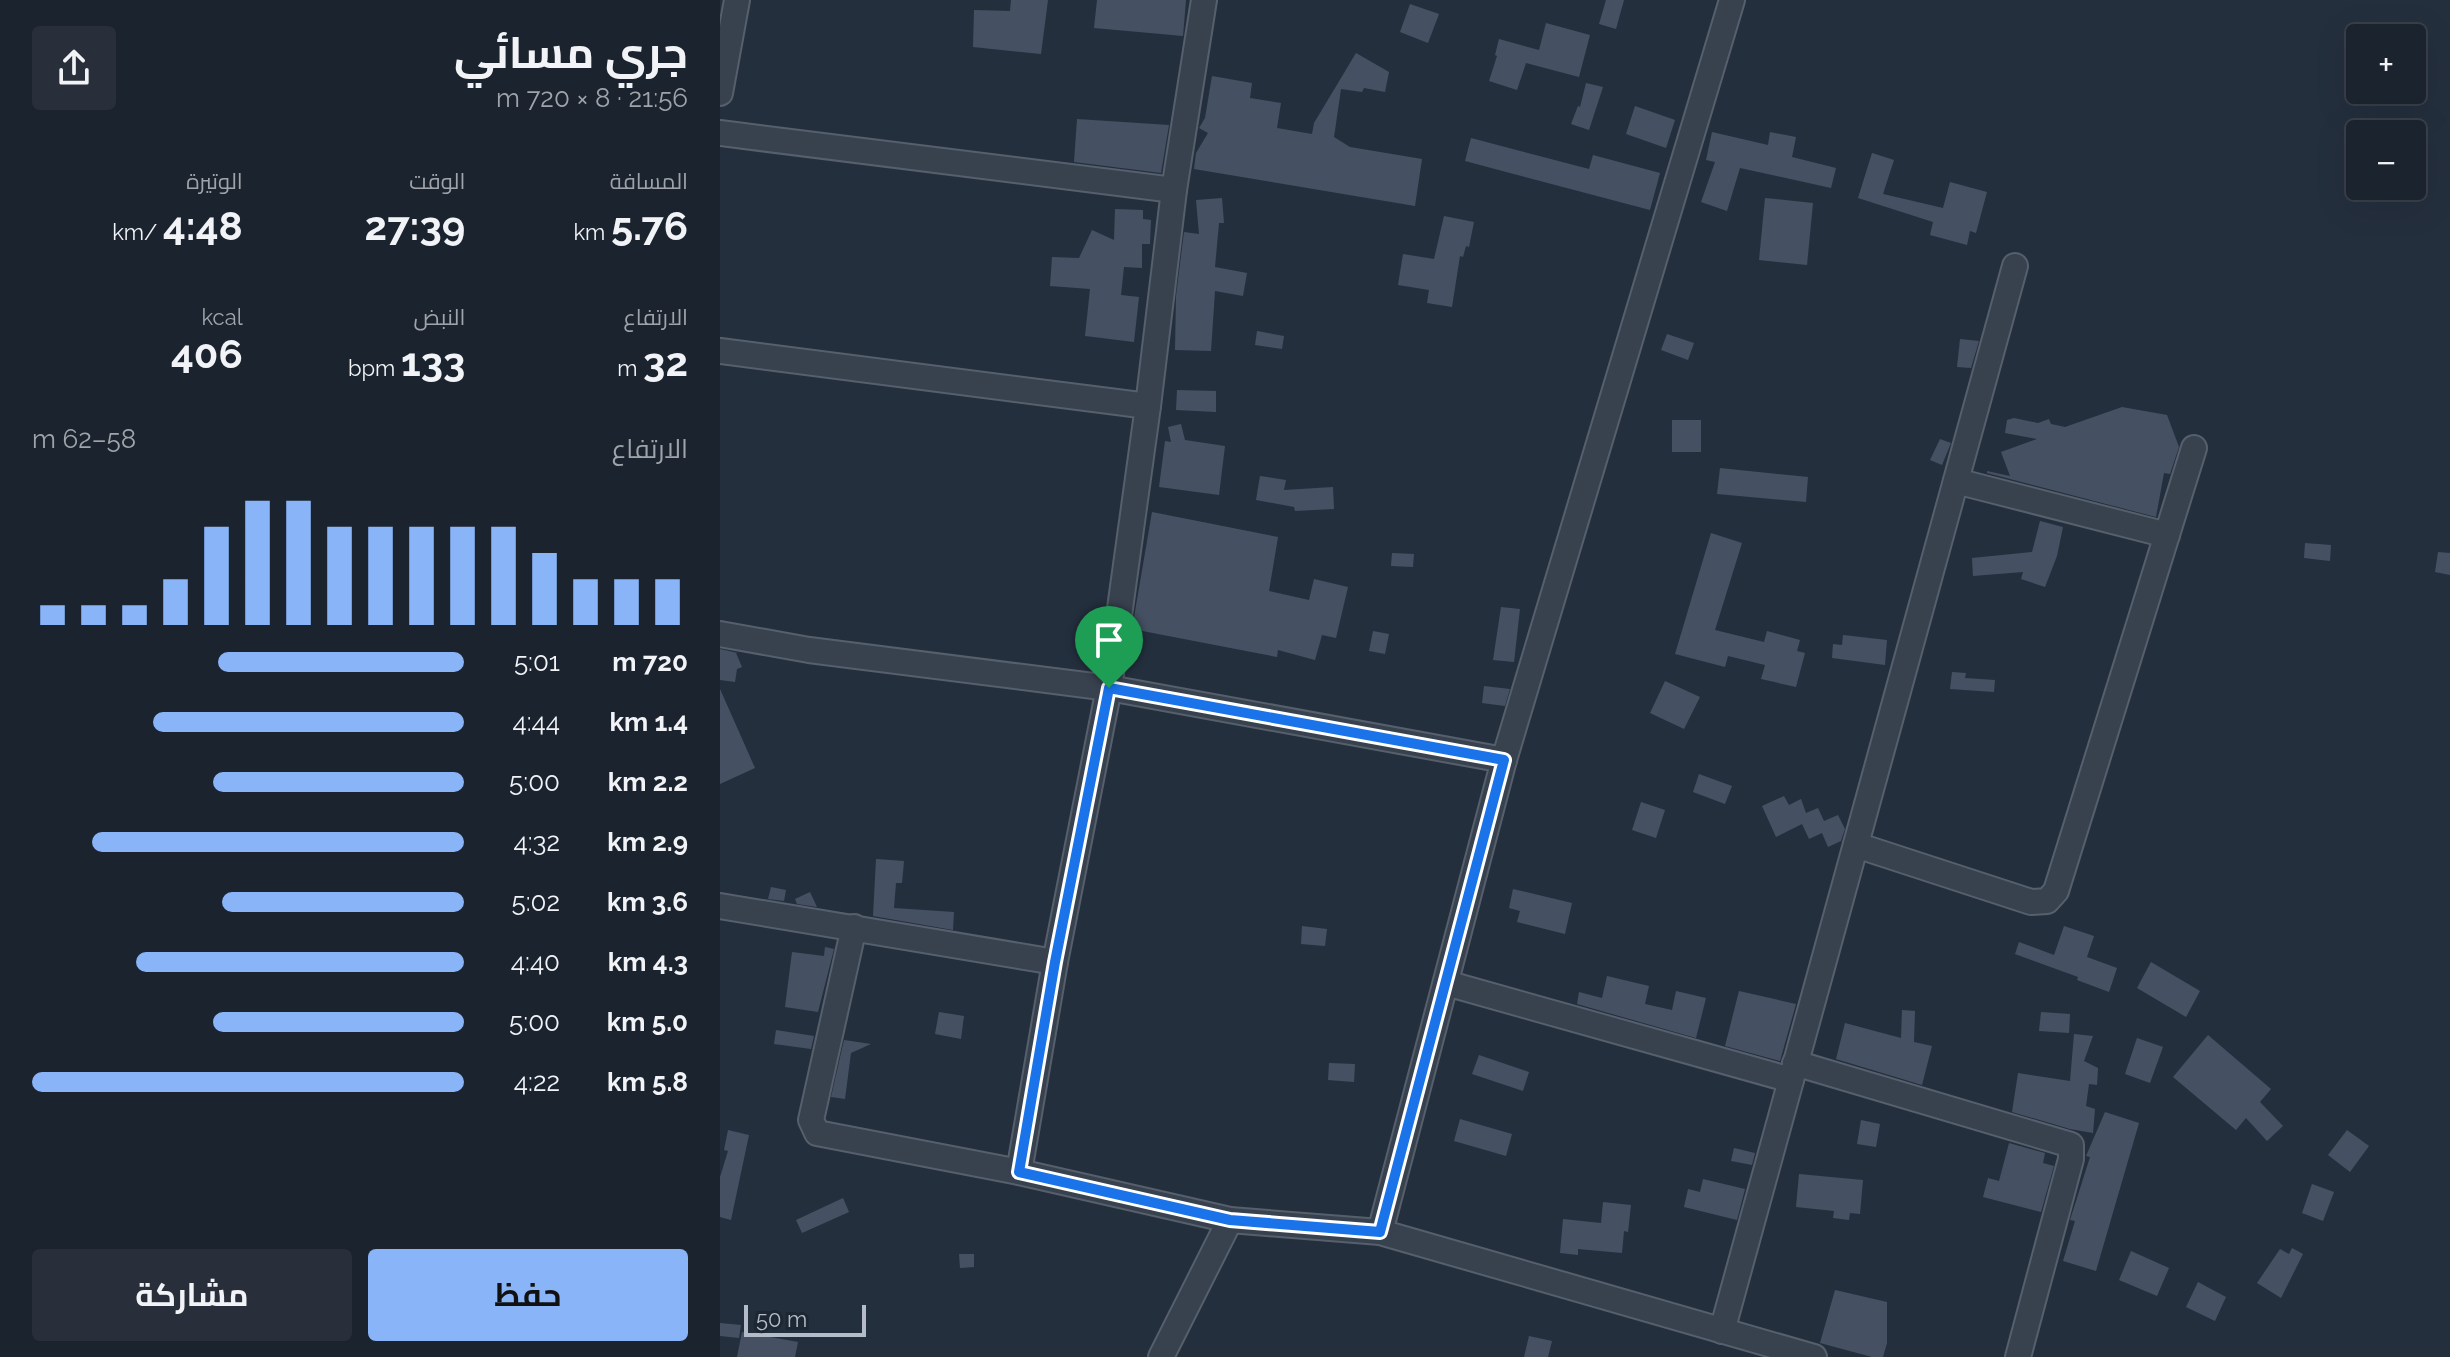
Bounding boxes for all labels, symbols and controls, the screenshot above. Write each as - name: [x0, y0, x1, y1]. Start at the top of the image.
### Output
- map controls: [2346, 24, 2426, 200]
- button: +: [2346, 24, 2426, 104]
- button: share: [32, 26, 116, 110]
- text: جري مسائي: [454, 27, 688, 78]
- text: 21:56 · 8 × 720 m: [496, 83, 688, 113]
- button: −: [2346, 120, 2426, 200]
- text: الوتيرة: [186, 168, 243, 194]
- text: الوقت: [409, 168, 465, 194]
- text: المسافة: [610, 168, 688, 194]
- text: 4:48: [163, 202, 243, 249]
- text: 27:39: [365, 202, 465, 249]
- text: 5.76: [611, 202, 688, 249]
- text: /km: [112, 219, 163, 245]
- text: km: [573, 219, 611, 245]
- text: kcal: [202, 304, 243, 330]
- text: النبض: [414, 304, 465, 330]
- text: الارتفاع: [624, 304, 688, 330]
- text: 406: [171, 330, 243, 377]
- text: 133: [401, 338, 465, 385]
- text: 32: [643, 338, 688, 385]
- text: bpm: [348, 355, 401, 381]
- text: m: [617, 355, 643, 381]
- text: 58–62 m: [32, 424, 136, 454]
- text: الارتفاع: [612, 434, 688, 464]
- pin: [1075, 606, 1143, 688]
- icon: arrive: [1087, 618, 1131, 662]
- text: 5:01: [514, 647, 560, 677]
- text: 720 m: [612, 647, 688, 677]
- text: 4:44: [513, 707, 560, 737]
- text: 1.4 km: [609, 707, 688, 737]
- text: 5:00: [509, 767, 560, 797]
- text: 2.2 km: [608, 767, 688, 797]
- text: 4:32: [513, 827, 560, 857]
- text: 2.9 km: [607, 827, 688, 857]
- text: 5:02: [511, 887, 560, 917]
- text: 3.6 km: [607, 887, 688, 917]
- text: 4:40: [511, 947, 560, 977]
- text: 4.3 km: [608, 947, 688, 977]
- text: 5:00: [509, 1007, 560, 1037]
- text: 5.0 km: [607, 1007, 688, 1037]
- text: 4:22: [514, 1067, 560, 1097]
- text: 5.8 km: [607, 1067, 688, 1097]
- button: مشاركة: [32, 1249, 352, 1341]
- button: حفظ: [368, 1249, 688, 1341]
- scale bar: [744, 1301, 866, 1337]
- text: 50 m: [756, 1306, 807, 1332]

